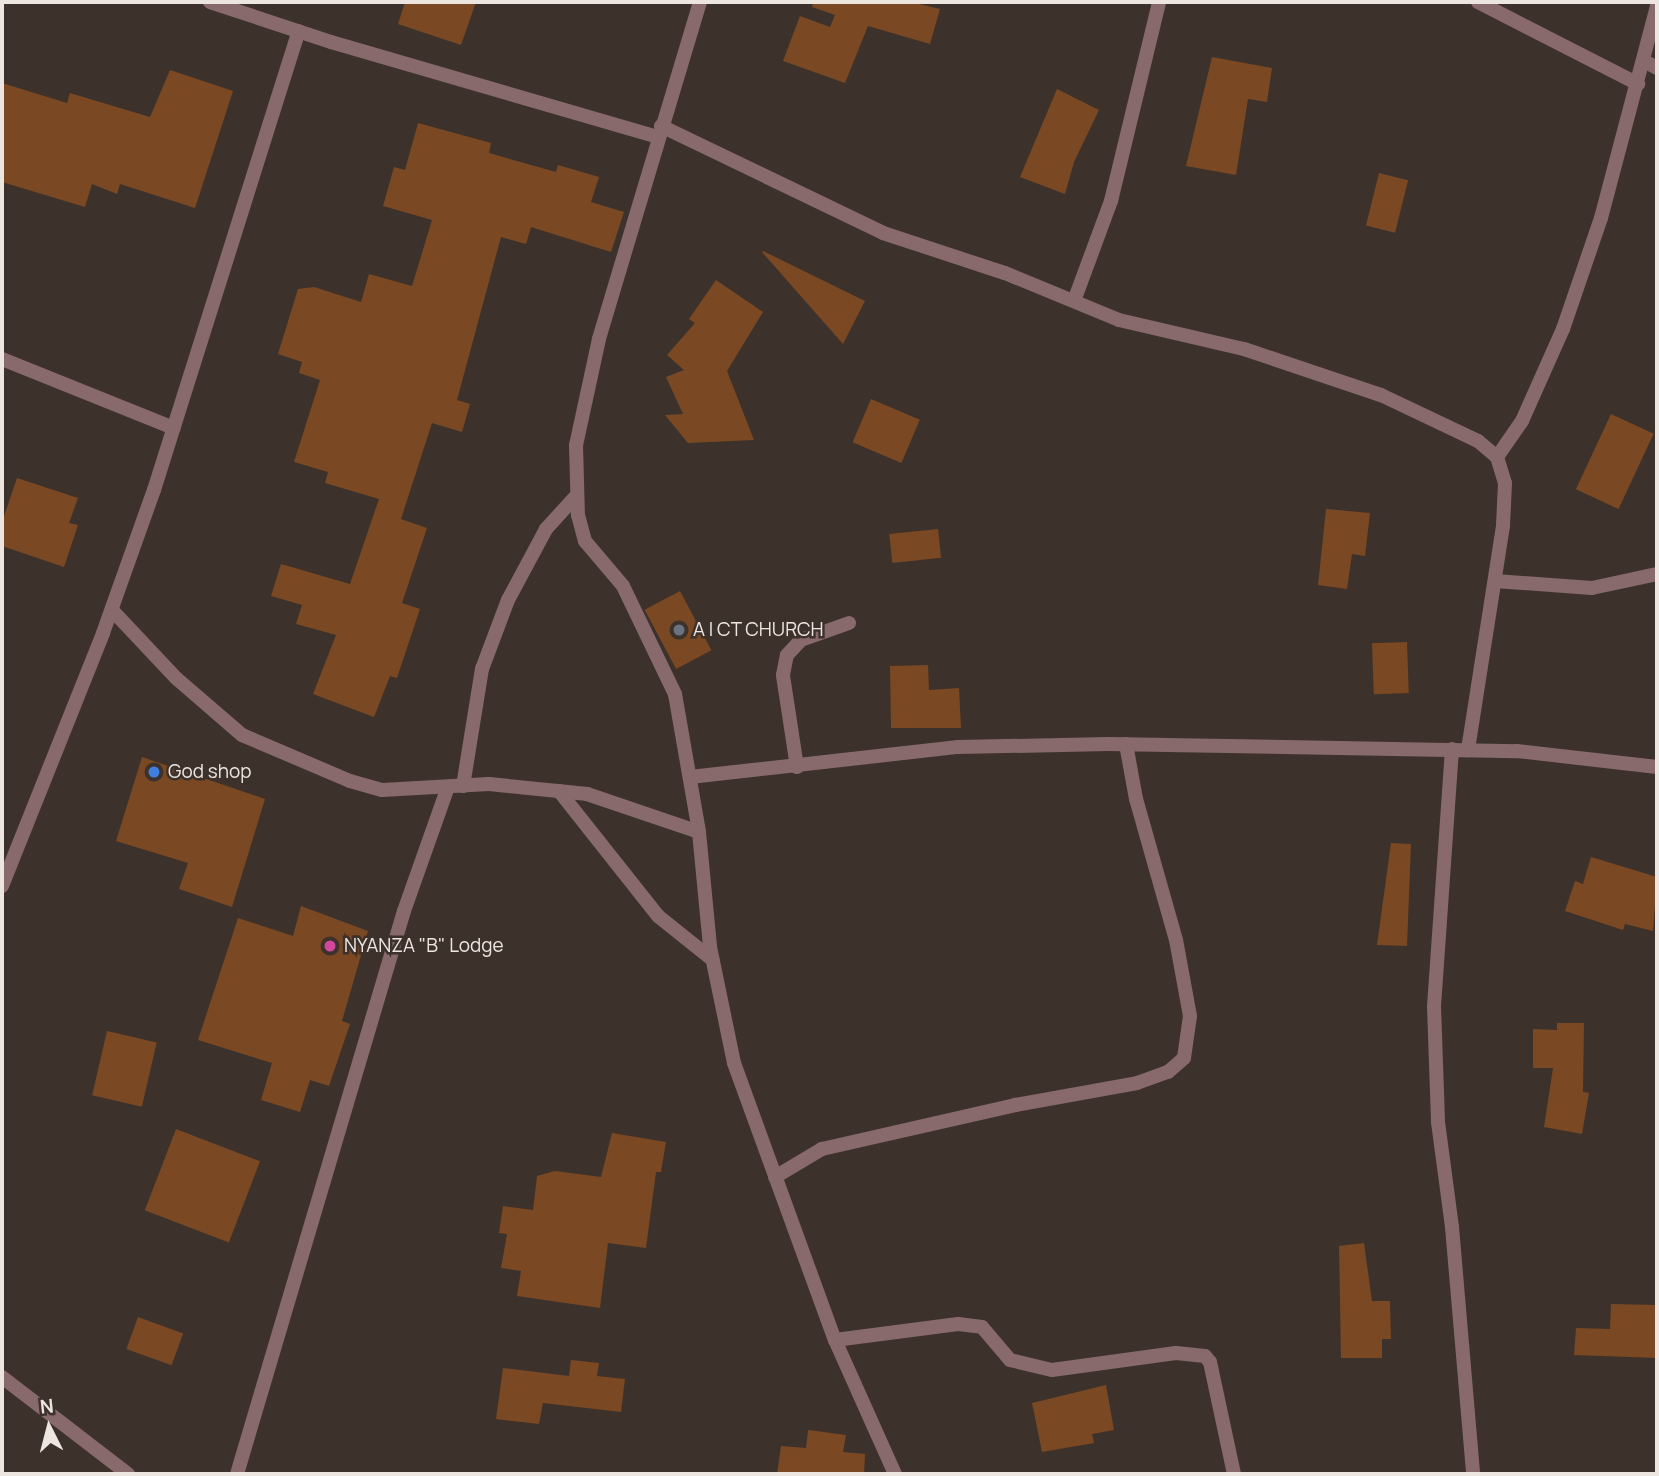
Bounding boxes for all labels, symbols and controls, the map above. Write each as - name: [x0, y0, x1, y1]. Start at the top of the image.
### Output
- place label: A I CT CHURCH: [693, 619, 824, 641]
- marker: A I CT CHURCH: [671, 622, 687, 638]
- place label: God shop: [168, 761, 251, 783]
- marker: God shop: [146, 764, 162, 780]
- place label: NYANZA "B" Lodge: [344, 935, 504, 957]
- marker: NYANZA "B" Lodge: [322, 938, 338, 954]
- north arrow: [14, 1392, 84, 1462]
- text: N: [39, 1392, 55, 1420]

